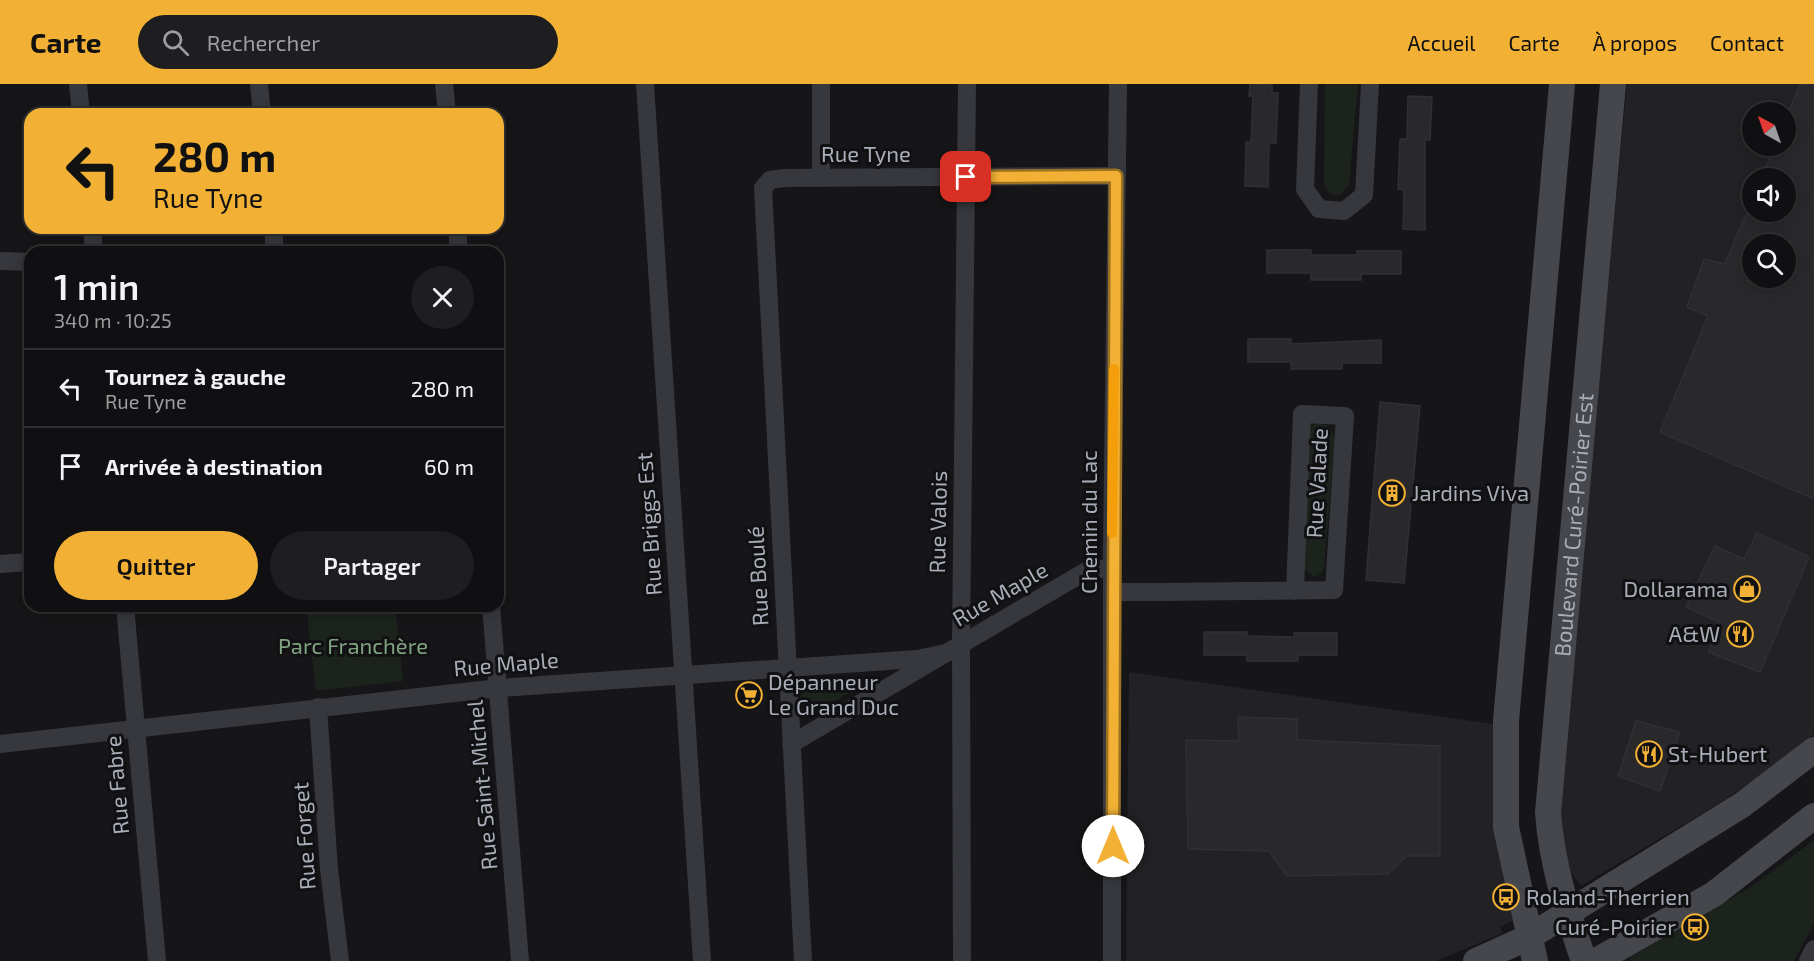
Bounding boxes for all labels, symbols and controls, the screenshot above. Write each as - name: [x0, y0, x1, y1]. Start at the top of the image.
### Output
- search box: [138, 15, 558, 69]
- text: Carte: [30, 25, 102, 59]
- icon: search: [159, 26, 192, 59]
- text: Rechercher: [207, 29, 320, 55]
- text: Accueil: [1407, 30, 1476, 55]
- text: Carte: [1509, 30, 1560, 55]
- text: À propos: [1593, 30, 1677, 55]
- text: Contact: [1710, 30, 1784, 55]
- north arrow: [1742, 102, 1796, 156]
- map controls: [1742, 102, 1796, 288]
- text: 280 m: [153, 130, 276, 180]
- icon: left: [54, 132, 132, 210]
- street label: Rue Tyne: [821, 140, 911, 166]
- pin: [940, 151, 991, 202]
- icon: arrive: [949, 160, 982, 193]
- button: sound: [1742, 168, 1796, 222]
- text: Rue Tyne: [153, 181, 263, 213]
- button: search: [1742, 234, 1796, 288]
- text: 1 min: [54, 264, 139, 307]
- button: close: [411, 266, 474, 329]
- text: 340 m · 10:25: [54, 308, 172, 332]
- text: Tournez à gauche: [105, 363, 286, 389]
- icon: left: [54, 372, 87, 405]
- text: 280 m: [411, 375, 474, 401]
- text: Rue Tyne: [105, 389, 187, 413]
- street label: Boulevard Curé-Poirier Est: [1548, 392, 1597, 658]
- street label: Rue Valade: [1300, 427, 1332, 539]
- icon: arrive: [54, 450, 87, 483]
- street label: Chemin du Lac: [1075, 450, 1101, 594]
- street label: Rue Briggs Est: [630, 452, 666, 596]
- text: Arrivée à destination: [105, 453, 323, 479]
- text: 60 m: [424, 453, 474, 479]
- street label: Rue Valois: [923, 470, 951, 574]
- building icon: Jardins Viva: [1377, 478, 1407, 508]
- place label: Jardins Viva: [1412, 479, 1529, 505]
- street label: Rue Boulé: [741, 525, 773, 627]
- button: Quitter: [54, 531, 258, 600]
- button: Partager: [270, 531, 474, 600]
- street label: Rue Maple: [947, 556, 1052, 631]
- shop icon: Dollarama: [1732, 574, 1762, 604]
- place label: Dollarama: [1623, 575, 1728, 601]
- restaurant icon: A&W: [1725, 619, 1755, 649]
- place label: A&W: [1669, 620, 1720, 646]
- park label: Parc Franchère: [278, 632, 428, 658]
- street label: Rue Maple: [452, 645, 560, 681]
- place label: Dépanneur Le Grand Duc: [768, 668, 899, 719]
- supermarket icon: Dépanneur Le Grand Duc: [734, 680, 764, 710]
- street label: Rue Saint-Michel: [461, 699, 501, 871]
- street label: Rue Fabre: [99, 735, 133, 836]
- restaurant icon: St-Hubert: [1634, 739, 1664, 769]
- place label: St-Hubert: [1668, 740, 1767, 766]
- street label: Rue Forget: [286, 781, 320, 891]
- position arrow: [1081, 814, 1145, 878]
- bus stop icon: Roland-Therrien: [1491, 882, 1521, 912]
- place label: Roland-Therrien: [1526, 883, 1690, 909]
- bus stop icon: Curé-Poirier: [1680, 912, 1710, 942]
- place label: Curé-Poirier: [1555, 913, 1676, 939]

